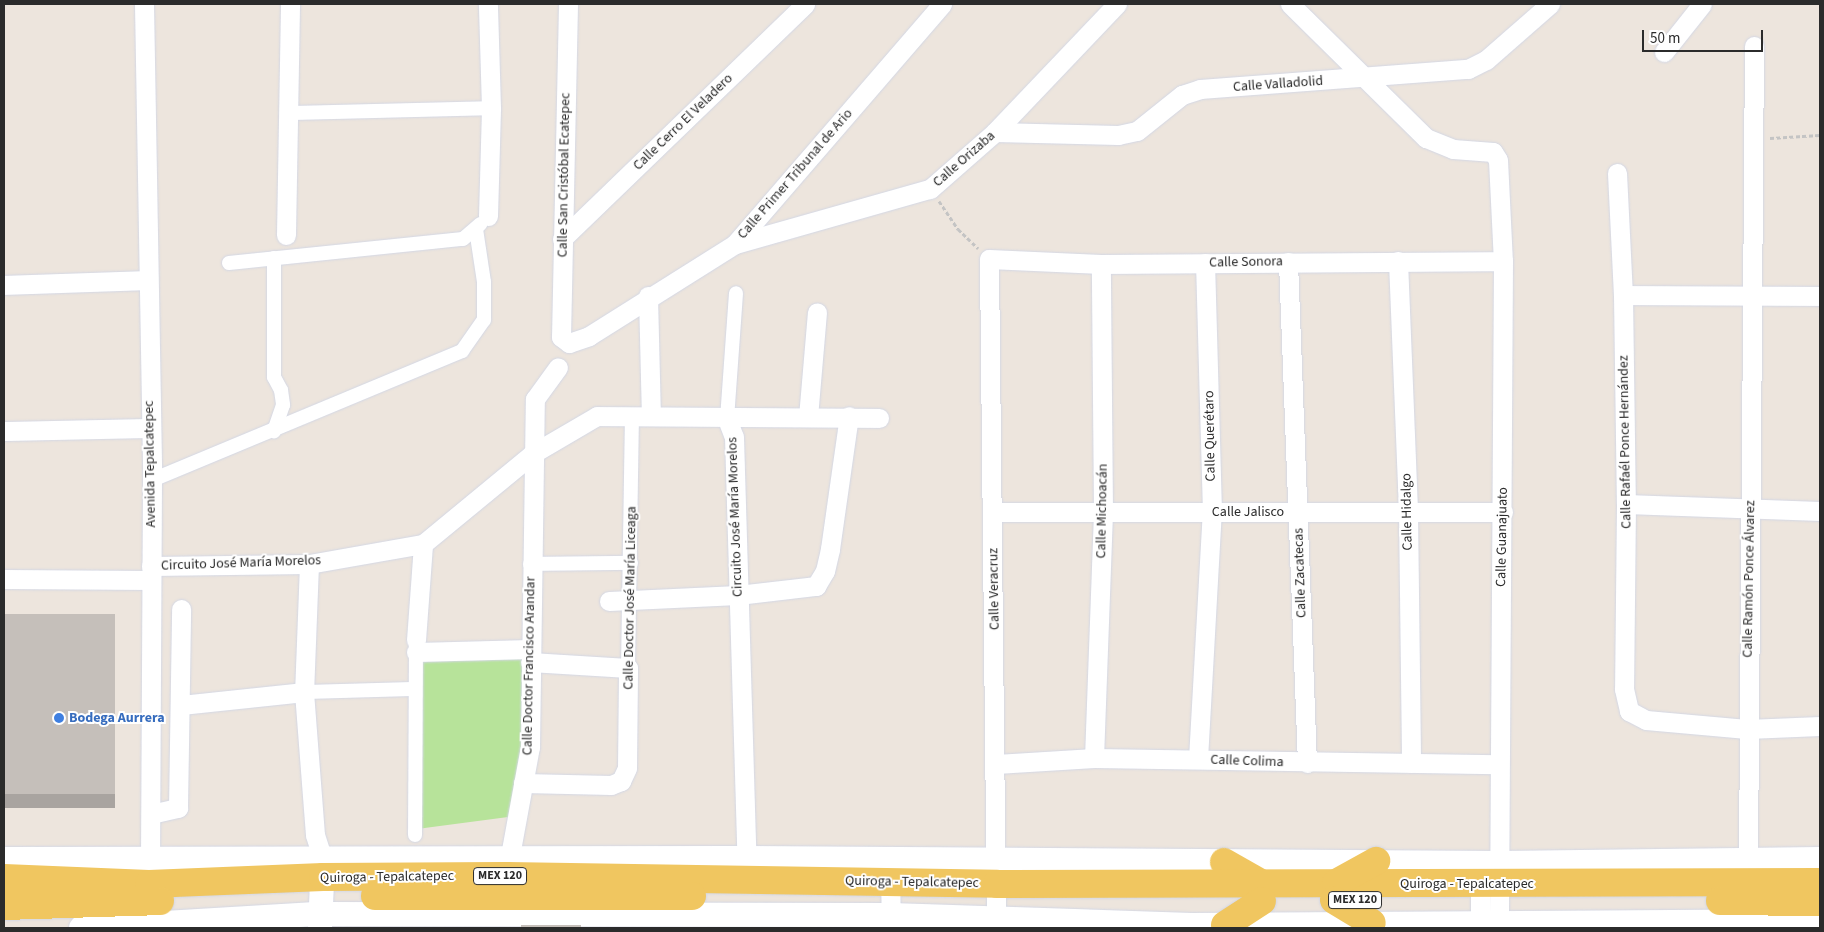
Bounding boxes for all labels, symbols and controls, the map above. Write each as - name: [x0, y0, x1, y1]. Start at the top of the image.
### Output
- scale bar: [1644, 20, 1765, 52]
- text: 50 m: [1650, 28, 1680, 49]
- street label: Calle Cerro El Veladero: [630, 70, 736, 174]
- street label: Calle Valladolid: [1232, 72, 1324, 96]
- street label: Calle San Cristóbal Ecatepec: [554, 92, 574, 258]
- street label: Calle Primer Tribunal de Ario: [734, 105, 856, 243]
- street label: Calle Orizaba: [929, 127, 999, 191]
- street label: Calle Sonora: [1209, 253, 1283, 271]
- street label: Calle Rafaél Ponce Hernández: [1615, 355, 1635, 529]
- street label: Calle Querétaro: [1201, 390, 1219, 482]
- street label: Avenida Tepalcatepec: [140, 400, 160, 528]
- street label: Circuito José María Morelos: [724, 437, 746, 597]
- street label: Calle Michoacán: [1093, 463, 1111, 559]
- street label: Calle Hidalgo: [1398, 473, 1416, 551]
- street label: Calle Guanajuato: [1493, 487, 1511, 587]
- street label: Calle Ramón Ponce Álvarez: [1739, 500, 1759, 658]
- street label: Calle Jalisco: [1212, 504, 1284, 520]
- street label: Calle Doctor José María Liceaga: [620, 506, 640, 690]
- street label: Calle Zacatecas: [1290, 528, 1310, 618]
- street label: Calle Veracruz: [985, 548, 1003, 630]
- street label: Circuito José María Morelos: [161, 552, 321, 574]
- street label: Calle Doctor Francisco Arandar: [519, 576, 539, 756]
- place label: Bodega Aurrera: [69, 710, 165, 726]
- marker: Bodega Aurrera: [53, 712, 65, 724]
- street label: Calle Colima: [1210, 751, 1284, 771]
- road number: MEX 120: [472, 866, 528, 886]
- street label: Quiroga - Tepalcatepec: [320, 867, 454, 887]
- street label: Quiroga - Tepalcatepec: [845, 872, 979, 892]
- street label: Quiroga - Tepalcatepec: [1400, 876, 1534, 892]
- road number: MEX 120: [1328, 890, 1382, 910]

